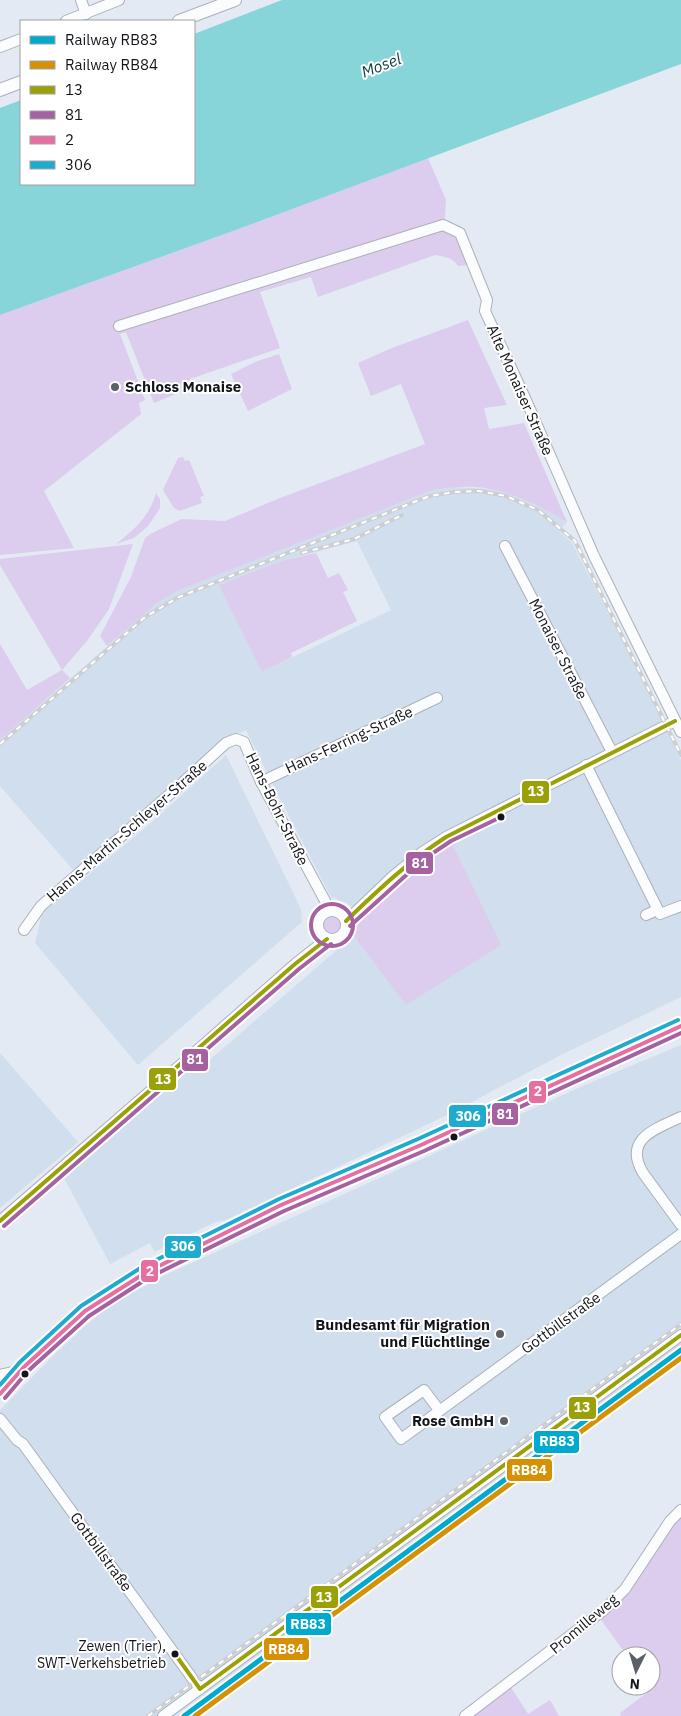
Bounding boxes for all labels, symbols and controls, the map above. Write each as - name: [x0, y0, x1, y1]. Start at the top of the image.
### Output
- legend: [20, 20, 195, 185]
- text: Railway RB83: [65, 30, 158, 49]
- water label: Mosel: [358, 48, 405, 82]
- text: Railway RB84: [65, 55, 158, 74]
- text: 13: [65, 80, 83, 99]
- text: 81: [65, 105, 83, 124]
- text: 2: [65, 130, 74, 149]
- text: 306: [65, 155, 92, 174]
- street label: Alte Monaiser Straße: [483, 321, 558, 458]
- place label: Schloss Monaise: [125, 377, 241, 396]
- marker: Schloss Monaise: [109, 381, 121, 393]
- street label: Monaiser Straße: [525, 595, 592, 702]
- street label: Hans-Ferring-Straße: [282, 702, 416, 777]
- street label: Hans-Bohr-Straße: [242, 749, 313, 868]
- street label: Hanns-Martin-Schleyer-Straße: [42, 756, 211, 906]
- line badge: 13: [521, 780, 550, 804]
- text: 13: [528, 782, 544, 800]
- unlabelled marker: [496, 812, 506, 822]
- line badge: 81: [405, 851, 434, 875]
- text: 81: [412, 854, 429, 872]
- line badge: 81: [181, 1048, 209, 1072]
- text: 81: [187, 1050, 204, 1068]
- line badge: 13: [148, 1067, 177, 1091]
- text: 13: [155, 1070, 171, 1088]
- line badge: 2: [528, 1080, 547, 1104]
- text: 2: [534, 1082, 542, 1100]
- line badge: 81: [491, 1102, 519, 1126]
- line badge: 306: [448, 1104, 487, 1128]
- text: 81: [497, 1105, 514, 1123]
- text: 306: [455, 1107, 481, 1125]
- unlabelled marker: [449, 1132, 459, 1142]
- line badge: 306: [164, 1235, 202, 1259]
- text: 306: [170, 1237, 196, 1255]
- line badge: 2: [140, 1259, 159, 1283]
- text: 2: [146, 1262, 154, 1280]
- street label: Gottbillstraße: [517, 1287, 604, 1358]
- place label: Bundesamt für Migration und Flüchtlinge: [315, 1315, 490, 1351]
- marker: Bundesamt für Migration und Flüchtlinge: [494, 1328, 506, 1340]
- unlabelled marker: [20, 1369, 30, 1379]
- line badge: 13: [568, 1396, 597, 1420]
- text: 13: [574, 1398, 590, 1416]
- place label: Rose GmbH: [412, 1411, 494, 1430]
- marker: Rose GmbH: [498, 1415, 510, 1427]
- line badge: RB83: [533, 1430, 580, 1454]
- text: RB83: [539, 1432, 575, 1450]
- line badge: RB84: [506, 1458, 553, 1482]
- text: RB84: [511, 1461, 547, 1479]
- street label: Gottbillstraße: [66, 1508, 137, 1595]
- line badge: 13: [310, 1585, 339, 1609]
- text: 13: [316, 1588, 332, 1606]
- street label: Promilleweg: [546, 1589, 622, 1658]
- line badge: RB83: [285, 1612, 332, 1636]
- text: RB83: [290, 1615, 326, 1633]
- place label: Zewen (Trier), SWT-Verkehsbetrieb: [37, 1637, 166, 1672]
- line badge: RB84: [263, 1637, 310, 1661]
- text: RB84: [268, 1640, 304, 1658]
- north arrow: [611, 1646, 661, 1696]
- marker: Zewen (Trier), SWT-Verkehsbetrieb: [170, 1649, 180, 1659]
- text: N: [629, 1675, 641, 1693]

